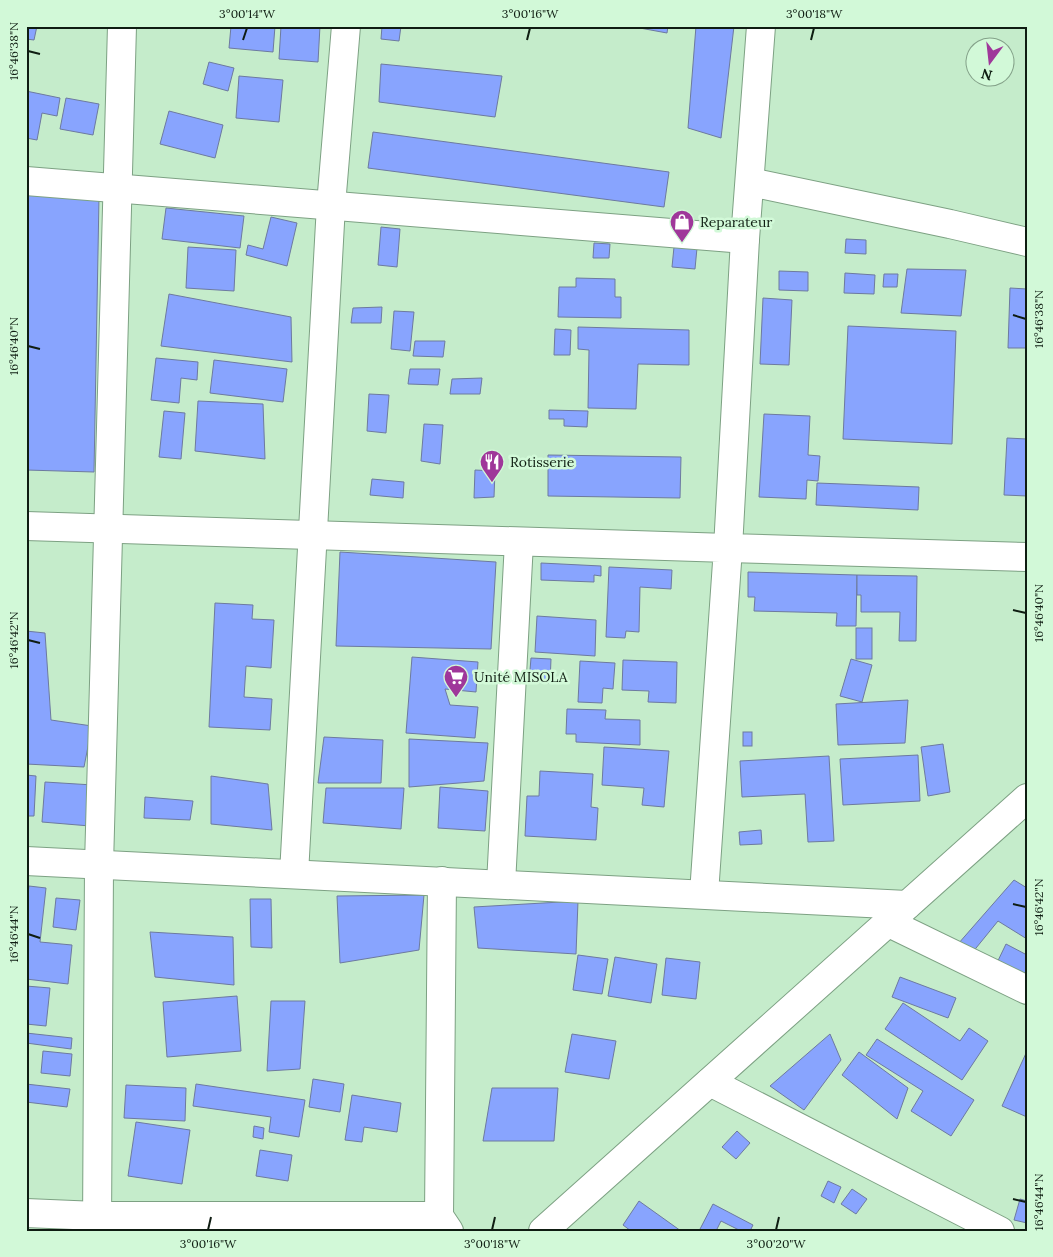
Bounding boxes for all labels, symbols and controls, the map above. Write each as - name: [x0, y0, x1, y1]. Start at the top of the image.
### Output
- text: 3°00'14"W: [219, 6, 276, 21]
- text: 3°00'16"W: [502, 6, 559, 21]
- text: 3°00'18"W: [786, 6, 843, 21]
- text: 16°46'38"N: [6, 22, 21, 80]
- north arrow: [966, 38, 1016, 88]
- text: N: [979, 64, 994, 85]
- shop icon: Reparateur: [669, 209, 695, 243]
- place label: Reparateur: [700, 213, 772, 231]
- text: 16°46'38"N: [1031, 290, 1046, 348]
- text: 16°46'40"N: [6, 317, 21, 375]
- restaurant icon: Rotisserie: [479, 449, 505, 483]
- place label: Rotisserie: [510, 453, 575, 471]
- text: 16°46'40"N: [1031, 584, 1046, 642]
- text: 16°46'42"N: [6, 611, 21, 669]
- supermarket icon: Unité MISOLA: [443, 664, 469, 698]
- place label: Unité MISOLA: [474, 668, 568, 686]
- text: 16°46'42"N: [1031, 878, 1046, 936]
- text: 16°46'44"N: [6, 905, 21, 963]
- text: 16°46'44"N: [1031, 1173, 1046, 1231]
- text: 3°00'16"W: [180, 1236, 237, 1251]
- text: 3°00'18"W: [464, 1236, 521, 1251]
- text: 3°00'20"W: [747, 1236, 807, 1251]

